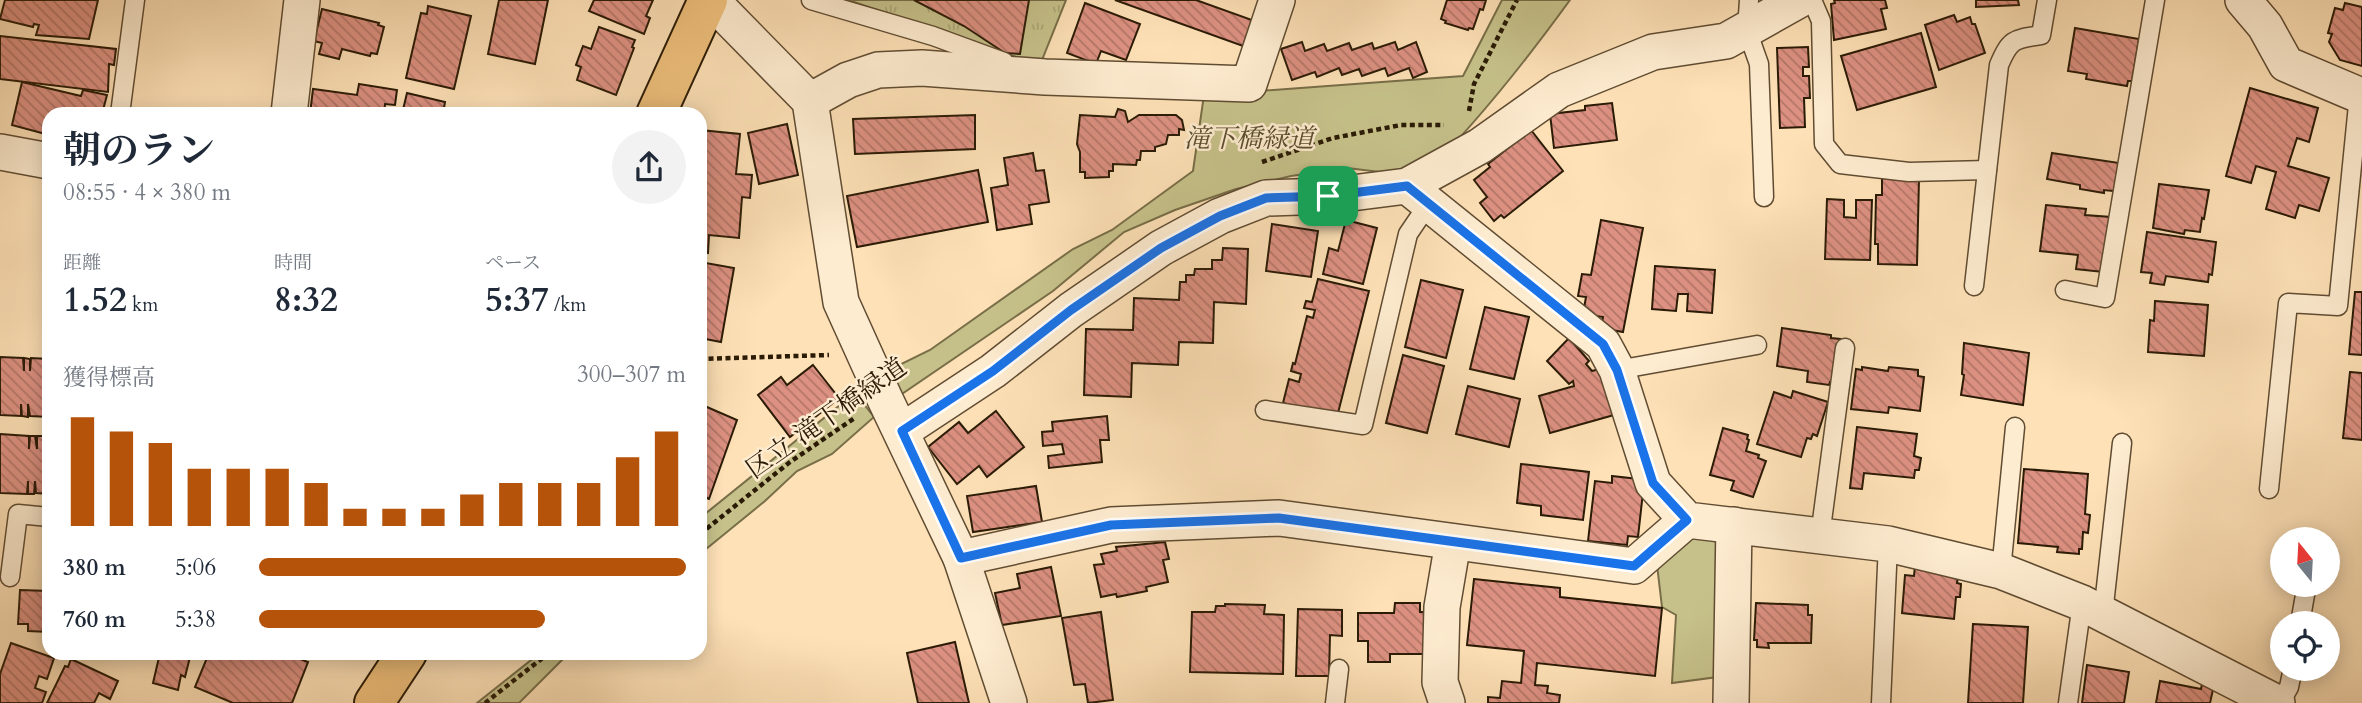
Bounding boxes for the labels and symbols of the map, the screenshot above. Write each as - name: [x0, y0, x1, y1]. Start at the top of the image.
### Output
- park label: 滝下橋緑道: [1184, 121, 1318, 156]
- pin: [1298, 166, 1358, 226]
- street label: 区立 滝下橋緑道: [739, 349, 913, 487]
- north arrow: [2270, 527, 2340, 597]

